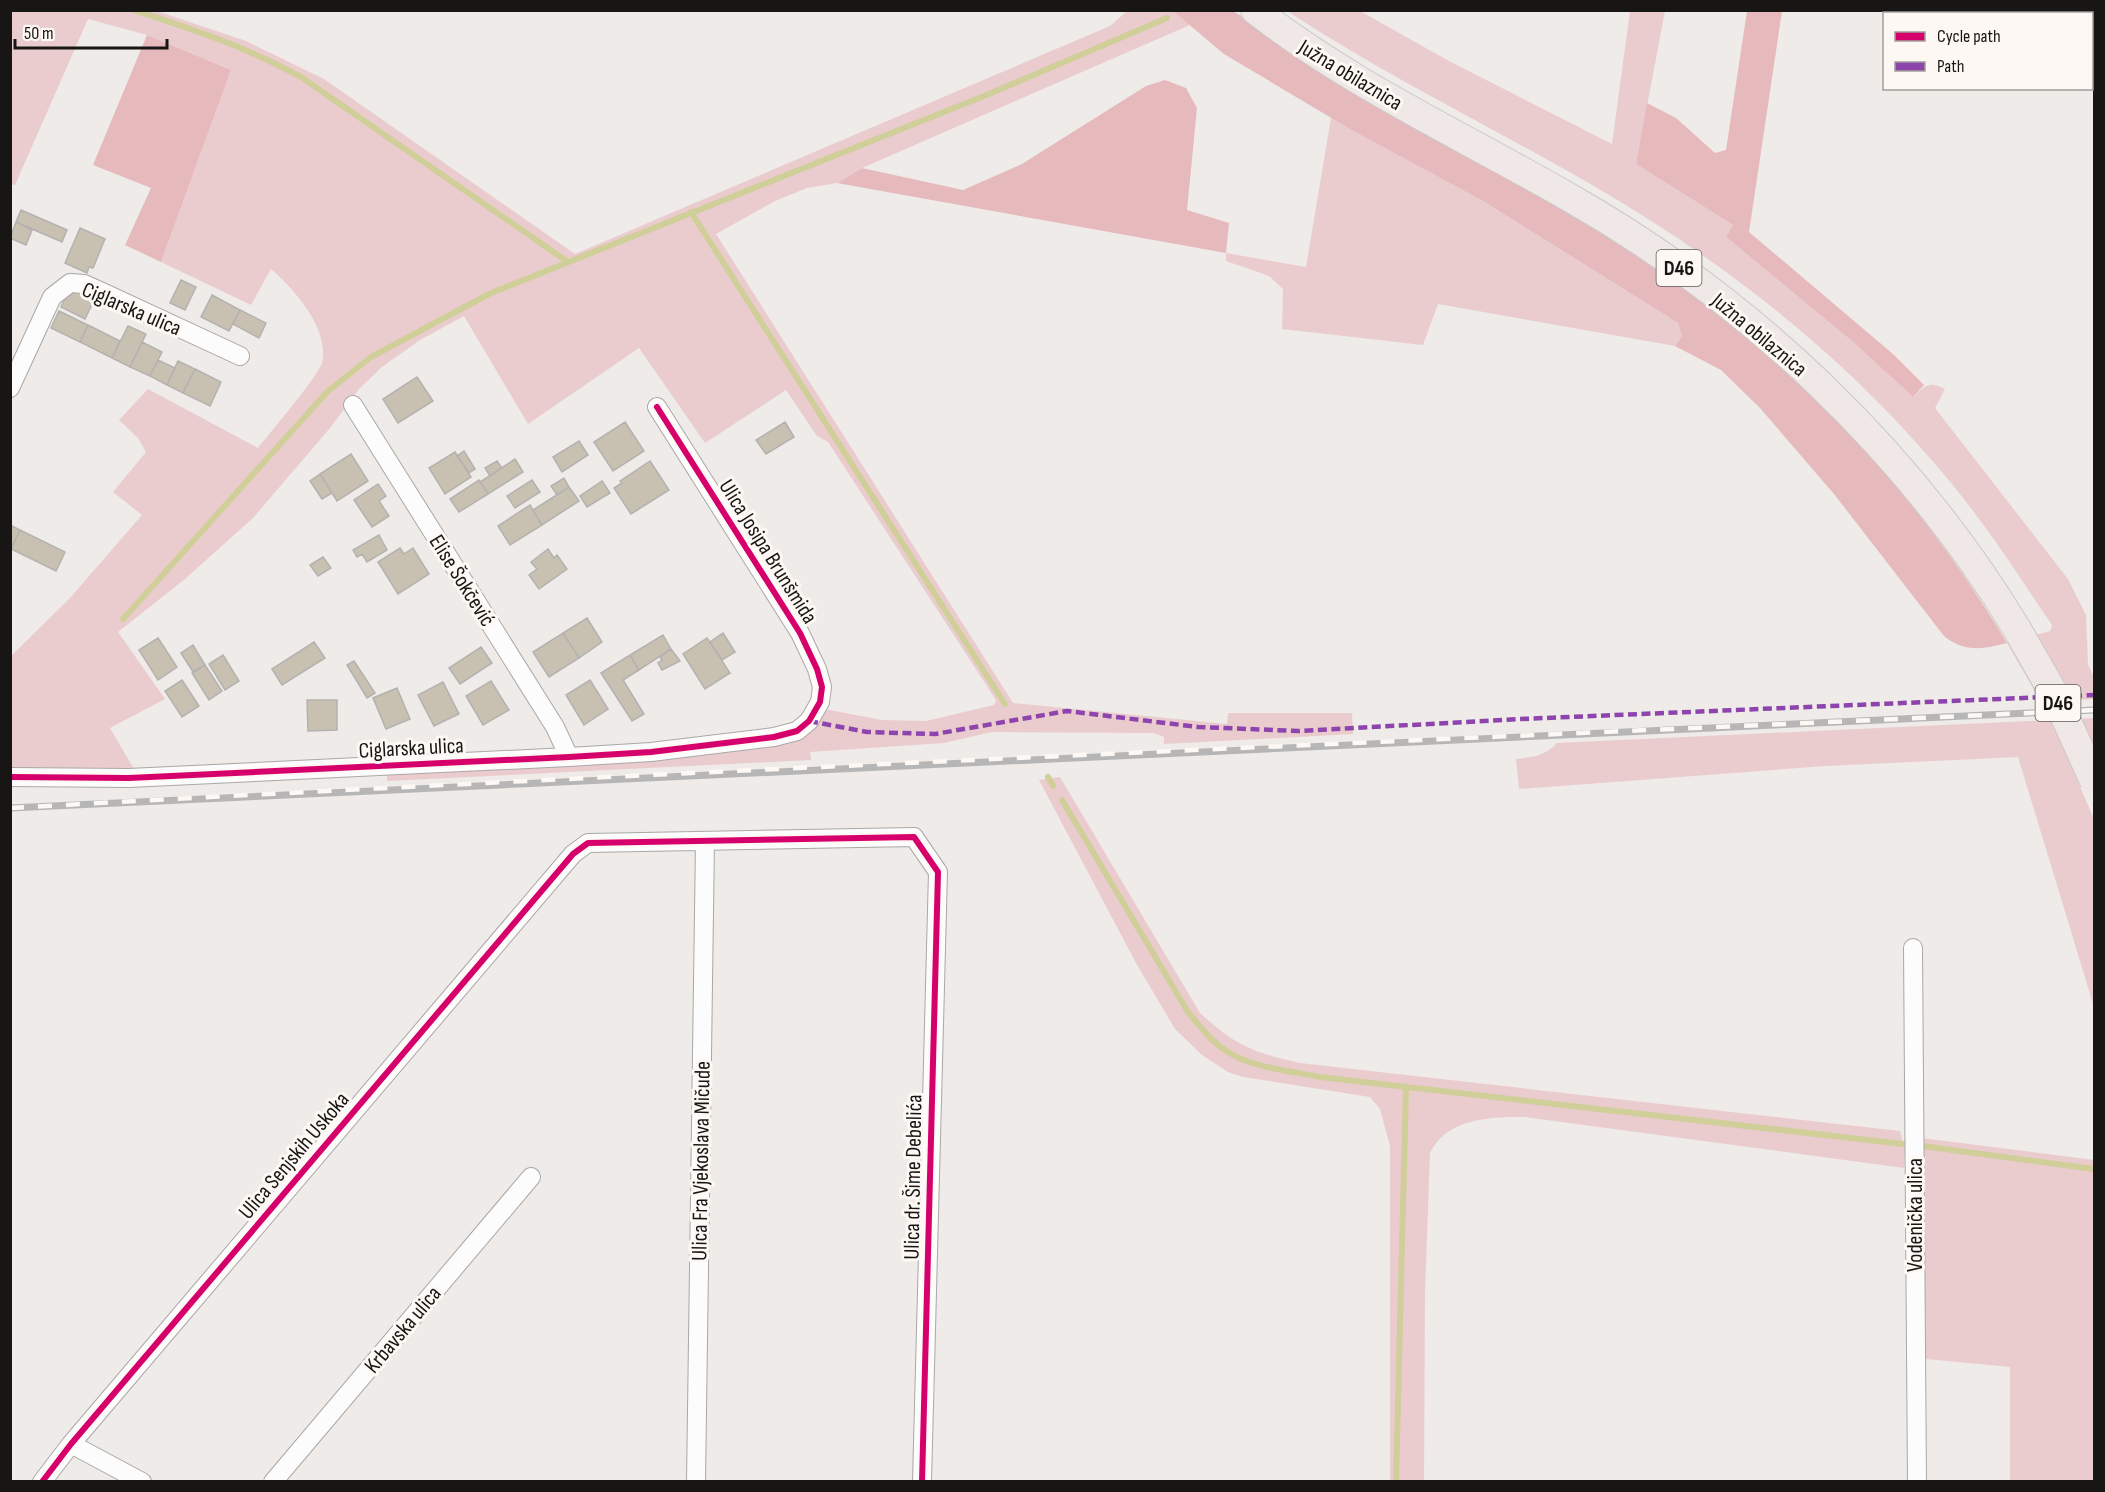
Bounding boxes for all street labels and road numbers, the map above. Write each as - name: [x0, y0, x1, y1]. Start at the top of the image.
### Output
- street label: Južna obilaznica: [1293, 33, 1407, 117]
- road number: D46: [1656, 250, 1702, 286]
- street label: Ciglarska ulica: [78, 276, 185, 342]
- street label: Južna obilaznica: [1705, 287, 1812, 383]
- street label: Ulica Josipa Brunšmida: [713, 475, 823, 629]
- street label: Elise Šokčević: [423, 530, 501, 632]
- road number: D46: [2036, 685, 2080, 721]
- street label: Ciglarska ulica: [358, 732, 464, 765]
- street label: Ulica Fra Vjekoslava Mičude: [686, 1061, 717, 1261]
- street label: Ulica Senjskih Uskoka: [233, 1087, 355, 1225]
- street label: Ulica dr. Šime Debelića: [899, 1094, 928, 1260]
- street label: Vodenička ulica: [1902, 1158, 1929, 1272]
- street label: Krbavska ulica: [359, 1281, 447, 1379]

